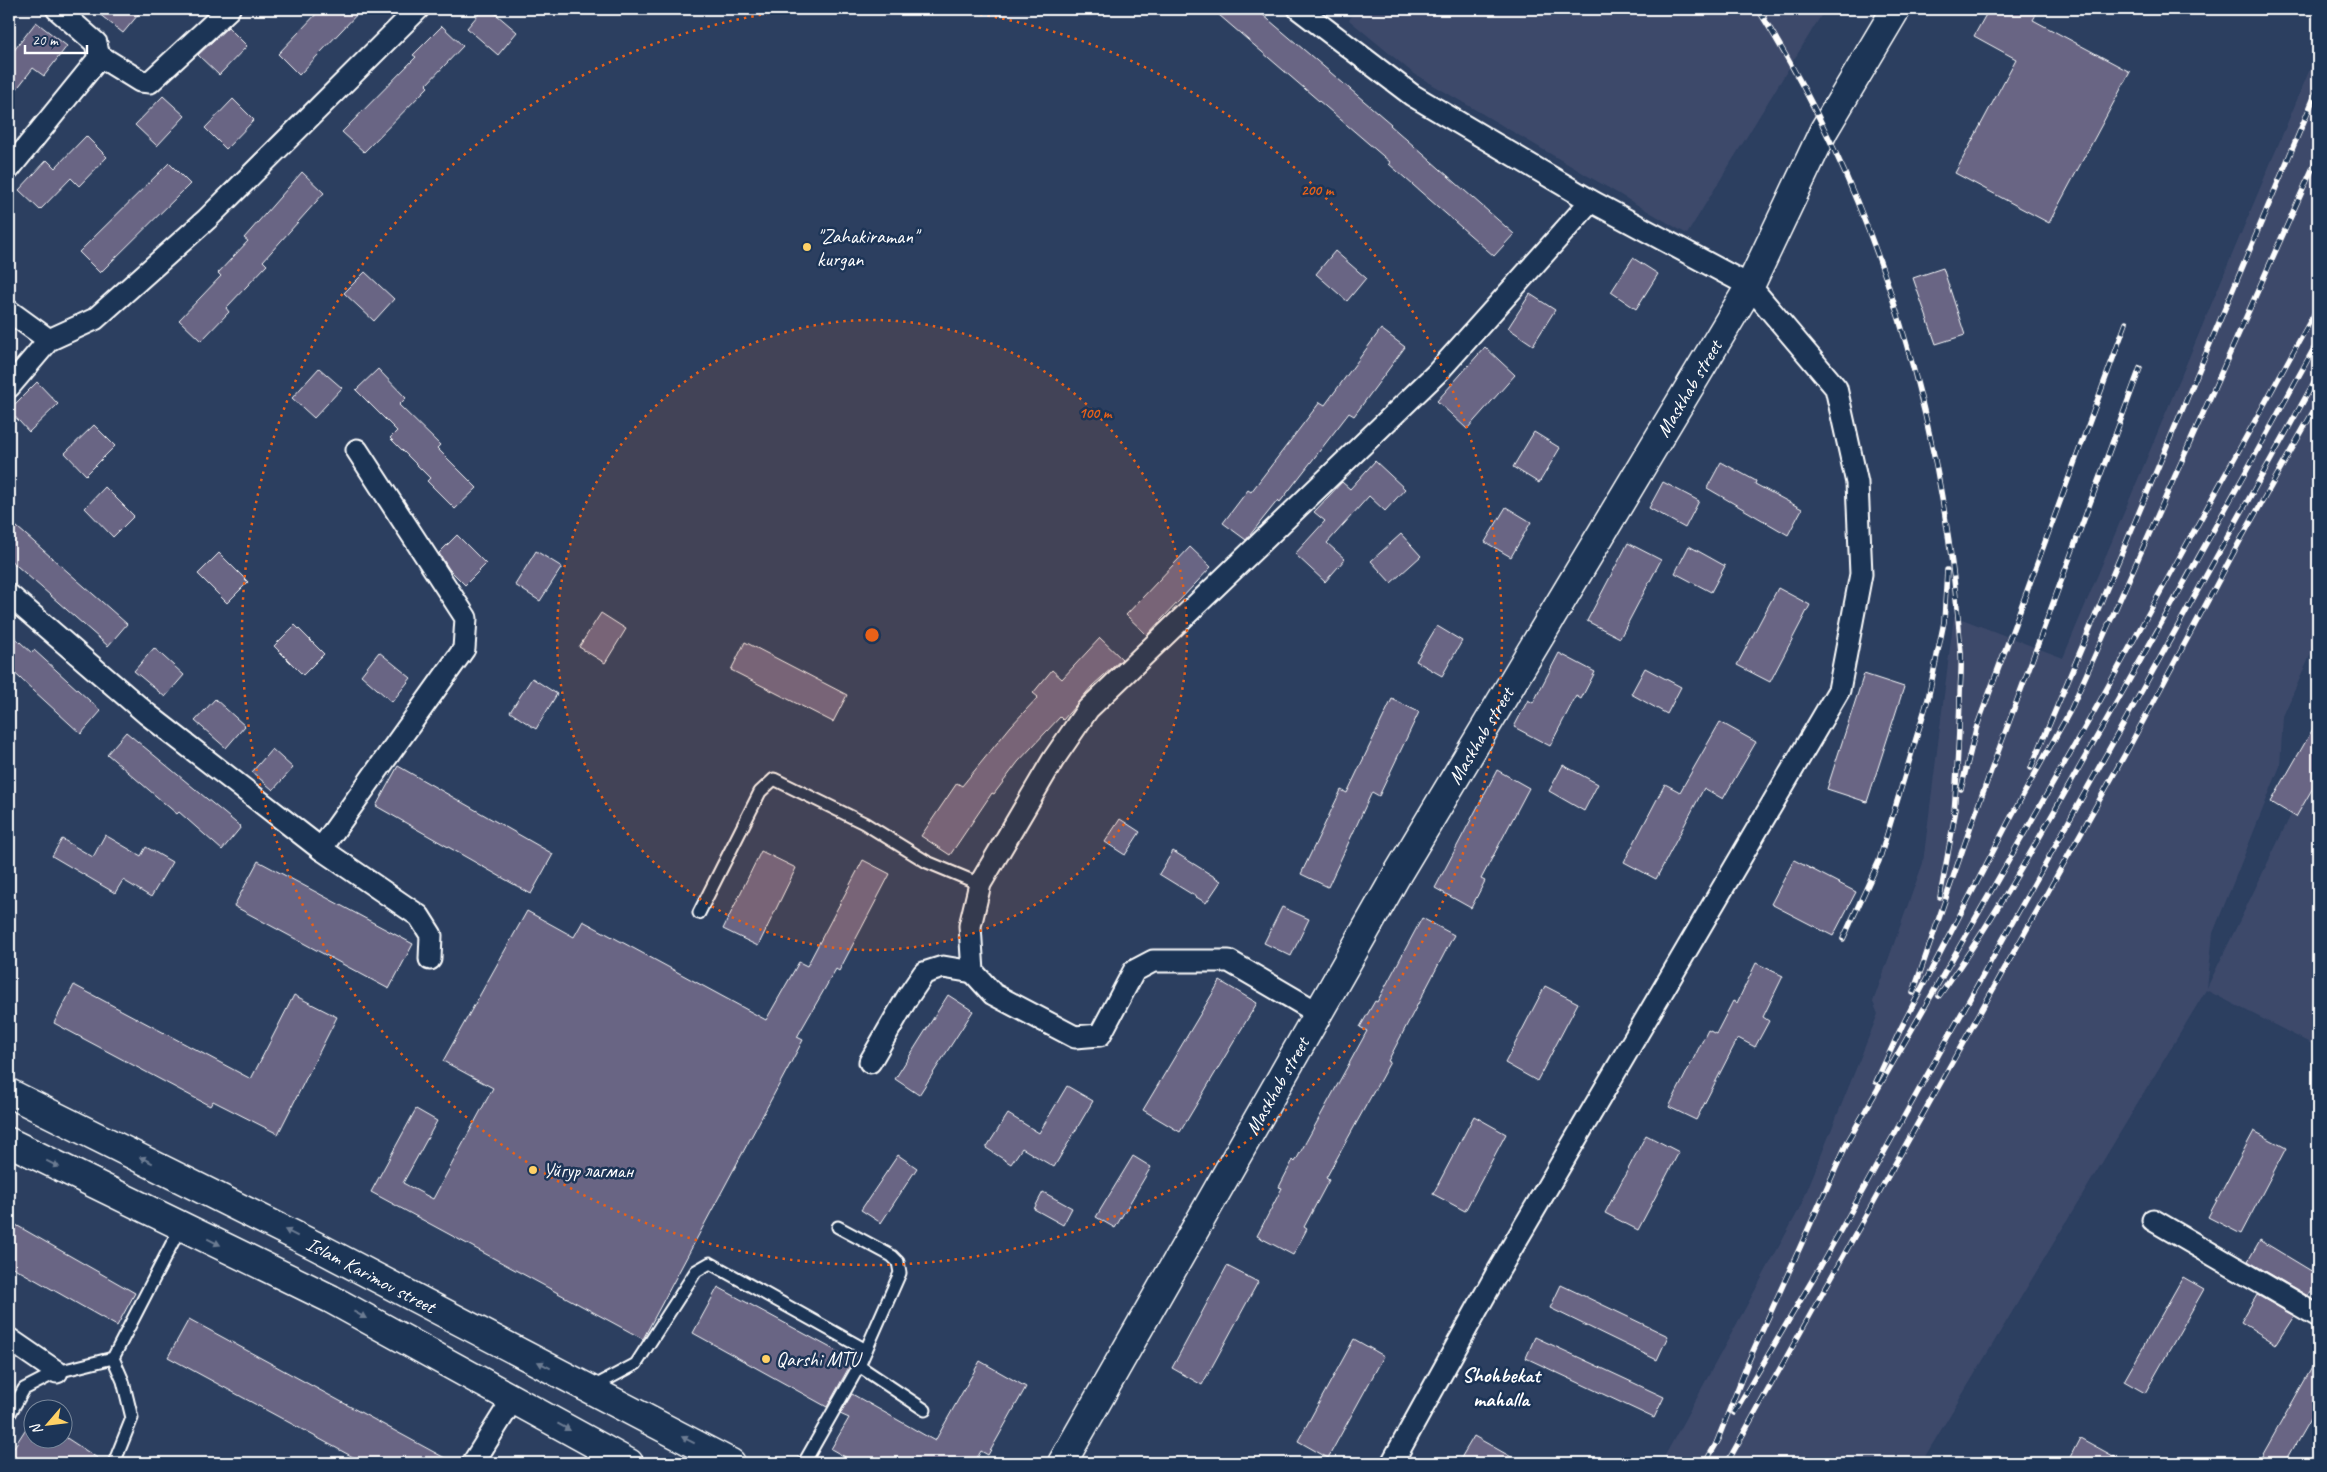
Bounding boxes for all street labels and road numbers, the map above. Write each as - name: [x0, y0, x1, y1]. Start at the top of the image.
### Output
- street label: Maskhab street: [1650, 334, 1728, 441]
- street label: Maskhab street: [1442, 681, 1520, 789]
- street label: Maskhab street: [1239, 1031, 1316, 1139]
- street label: Islam Karimov street: [302, 1231, 442, 1320]

